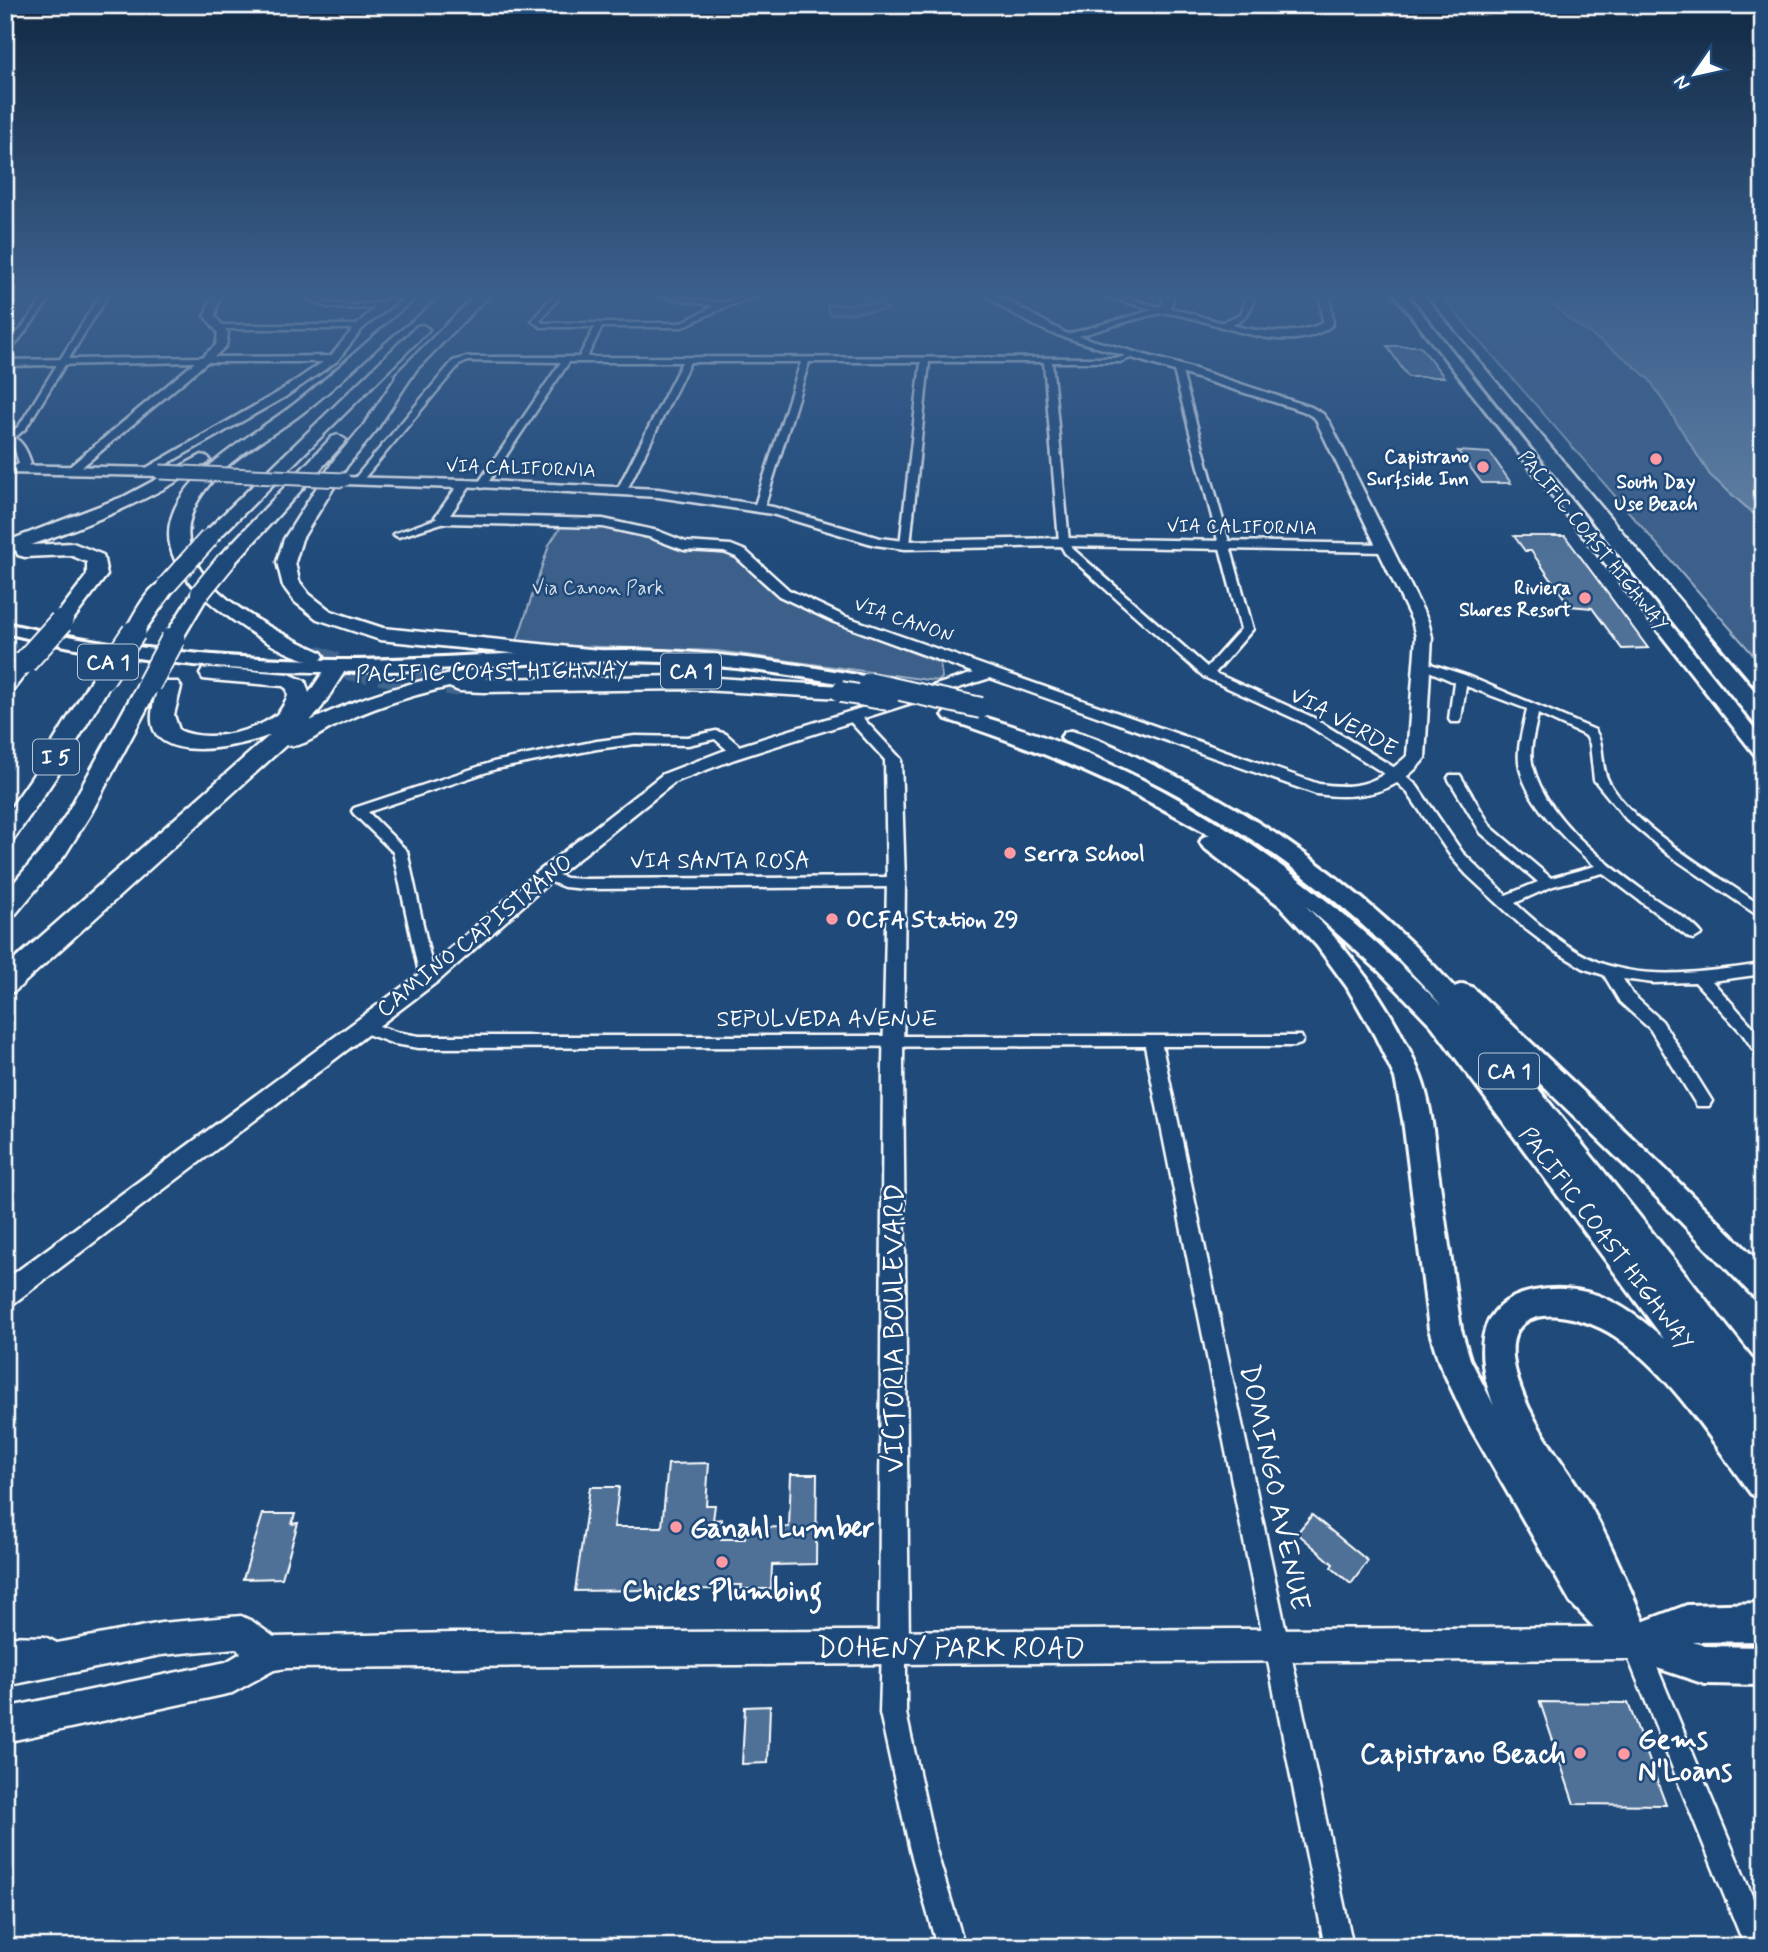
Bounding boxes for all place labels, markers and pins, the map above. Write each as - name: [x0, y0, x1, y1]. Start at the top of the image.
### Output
- place label: Capistrano Surfside Inn: [1367, 445, 1469, 492]
- marker: South Day Use Beach: [1648, 451, 1664, 467]
- marker: Capistrano Surfside Inn: [1475, 459, 1491, 475]
- place label: South Day Use Beach: [1614, 470, 1698, 517]
- place label: Riviera Shores Resort: [1459, 576, 1571, 623]
- marker: Riviera Shores Resort: [1577, 590, 1593, 606]
- place label: Serra School: [1024, 840, 1145, 870]
- marker: Serra School: [1002, 845, 1018, 861]
- place label: OCFA Station 29: [846, 906, 1018, 936]
- marker: OCFA Station 29: [824, 911, 840, 927]
- place label: Ganahl Lumber: [690, 1511, 874, 1548]
- marker: Ganahl Lumber: [668, 1519, 684, 1535]
- marker: Chicks Plumbing: [714, 1554, 730, 1570]
- place label: Chicks Plumbing: [622, 1574, 822, 1614]
- place label: Gems N'Loans: [1638, 1722, 1732, 1791]
- place label: Capistrano Beach: [1360, 1737, 1566, 1774]
- marker: Capistrano Beach: [1572, 1745, 1588, 1761]
- marker: Gems N'Loans: [1616, 1746, 1632, 1762]

